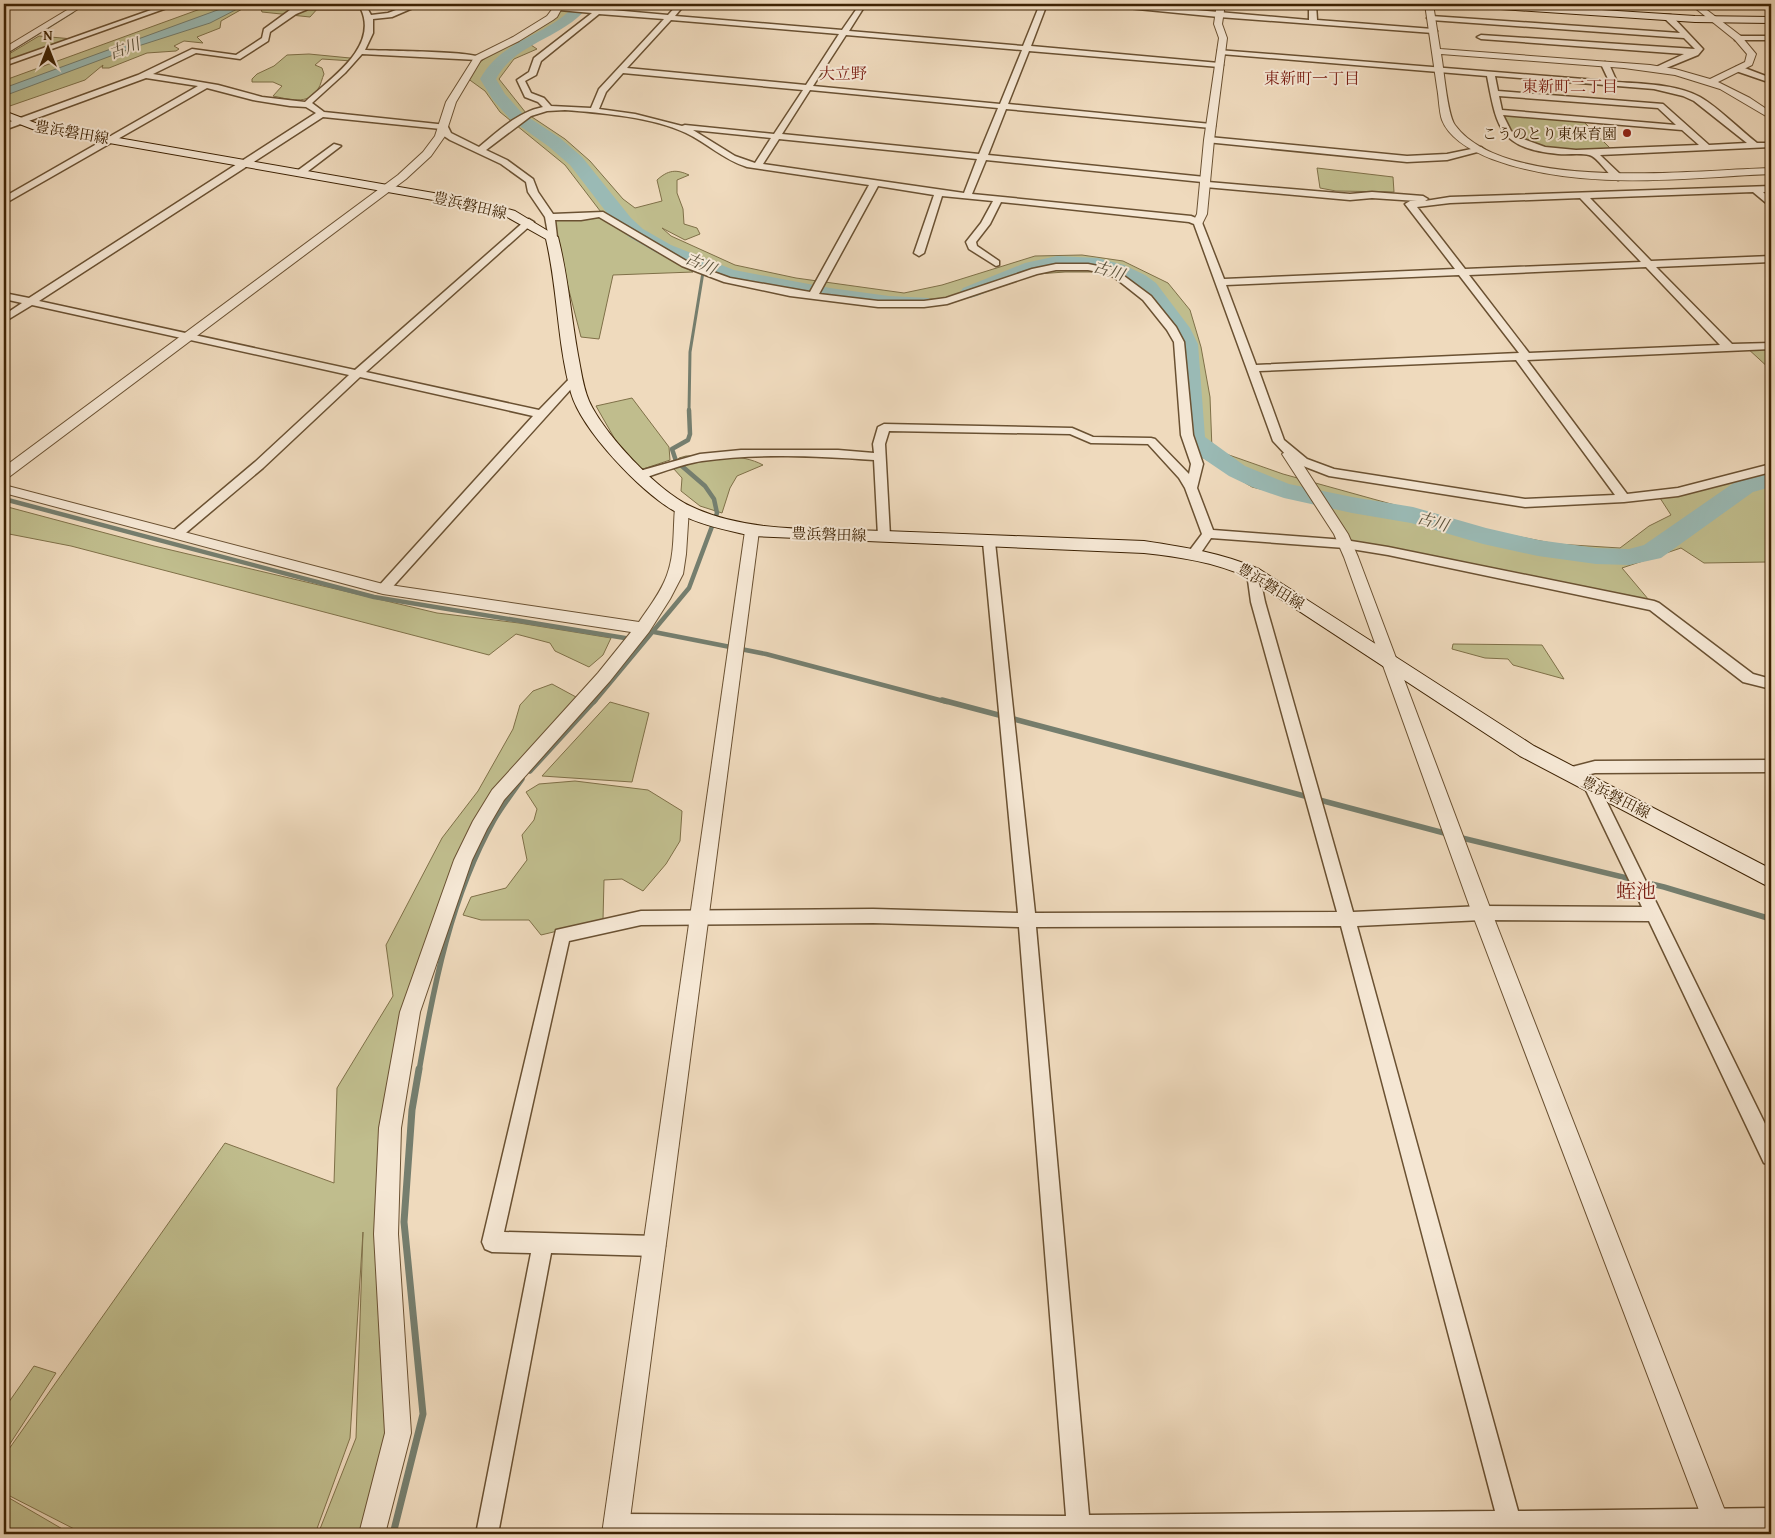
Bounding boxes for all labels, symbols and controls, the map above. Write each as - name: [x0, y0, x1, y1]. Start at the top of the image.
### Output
- north arrow: [22, 22, 72, 72]
- text: N: [43, 25, 53, 45]
- water label: 古川: [105, 31, 145, 65]
- district label: 大立野: [819, 61, 867, 85]
- district label: 東新町一丁目: [1264, 66, 1360, 90]
- district label: 東新町二丁目: [1522, 74, 1618, 98]
- street label: 豊浜磐田線: [33, 115, 111, 149]
- place label: こうのとり東保育園: [1482, 123, 1617, 144]
- marker: こうのとり東保育園: [1621, 127, 1633, 139]
- street label: 豊浜磐田線: [431, 186, 509, 224]
- water label: 古川: [681, 246, 722, 281]
- water label: 古川: [1090, 254, 1130, 287]
- water label: 古川: [1414, 505, 1454, 537]
- street label: 豊浜磐田線: [791, 522, 867, 546]
- street label: 豊浜磐田線: [1233, 558, 1309, 614]
- street label: 豊浜磐田線: [1578, 771, 1654, 823]
- district label: 蛭池: [1616, 876, 1656, 905]

